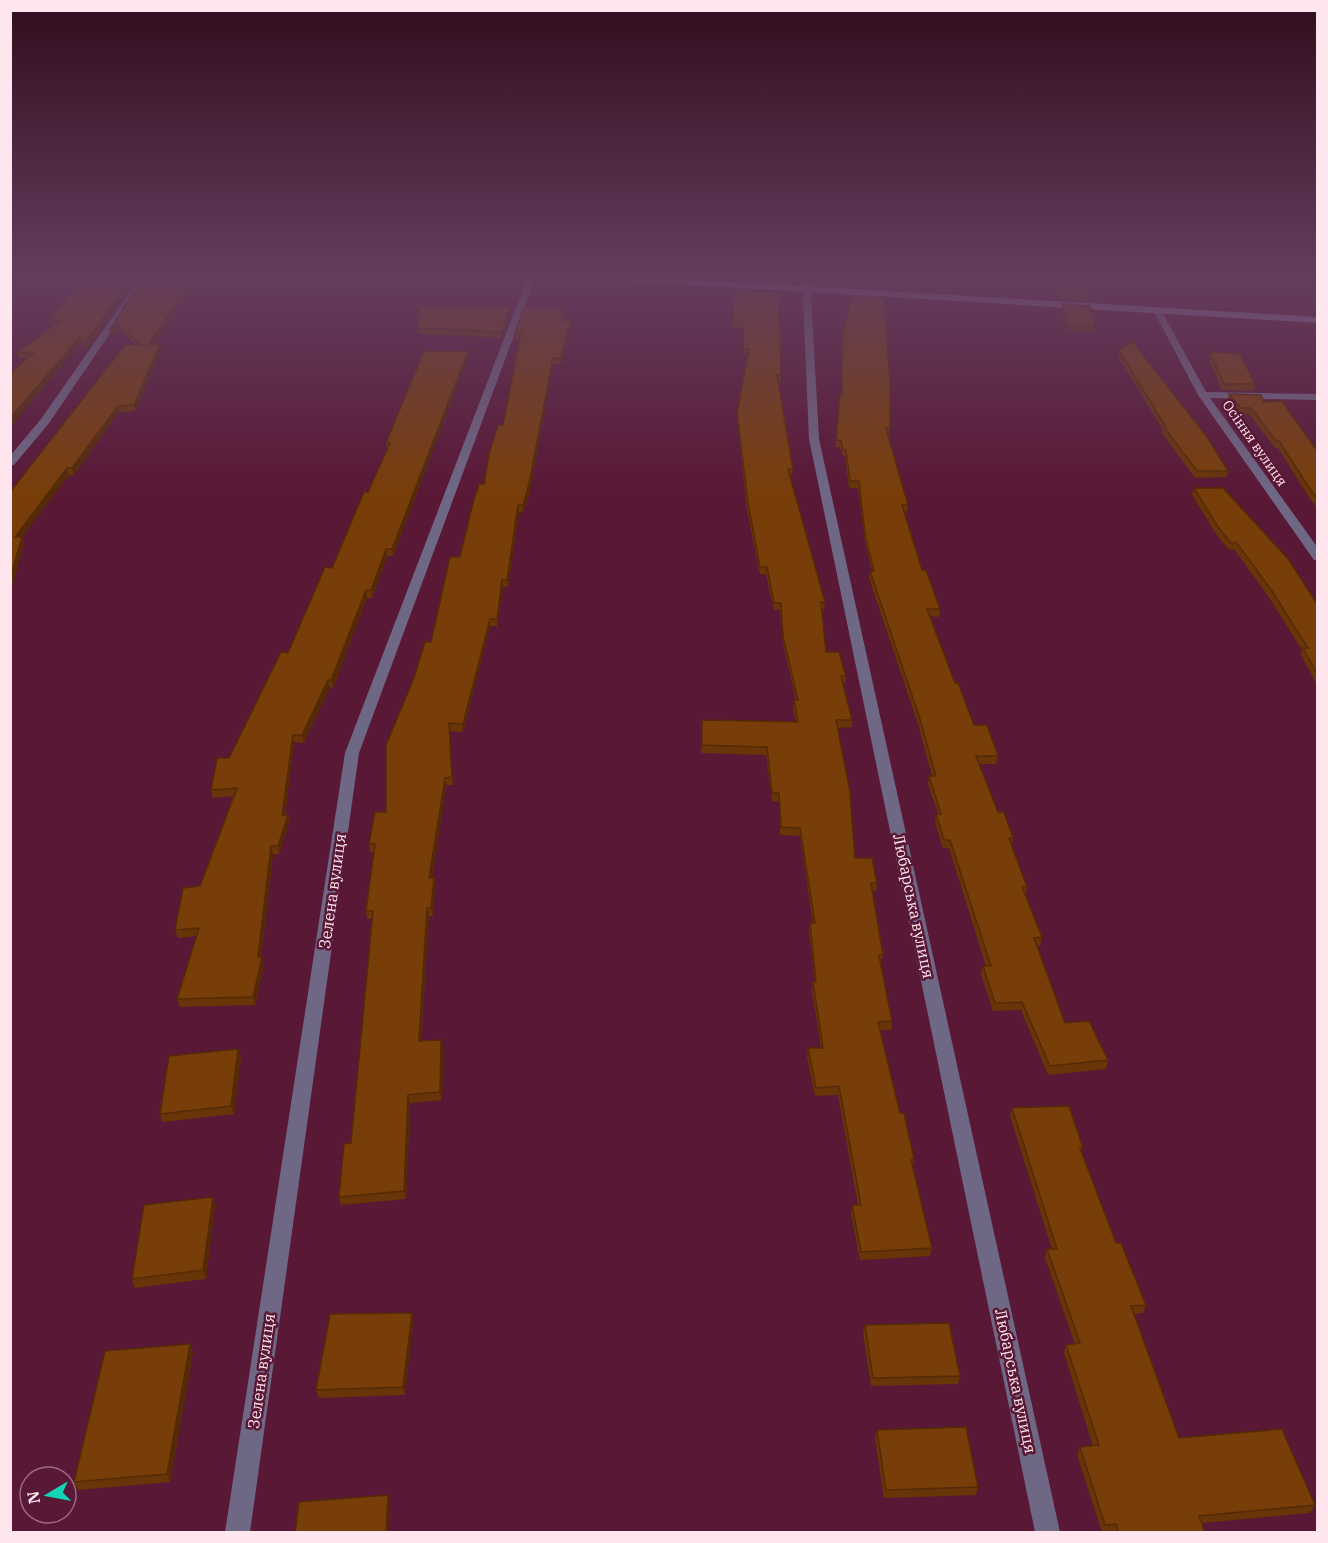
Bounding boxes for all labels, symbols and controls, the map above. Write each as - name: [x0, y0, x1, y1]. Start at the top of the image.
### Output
- street label: Осіння вулиця: [1219, 396, 1291, 490]
- street label: Зелена вулиця: [314, 832, 350, 950]
- street label: Любарська вулиця: [889, 832, 939, 980]
- street label: Любарська вулиця: [991, 1307, 1041, 1455]
- street label: Зелена вулиця: [243, 1312, 279, 1430]
- north arrow: [18, 1465, 78, 1525]
- text: N: [22, 1490, 44, 1506]

